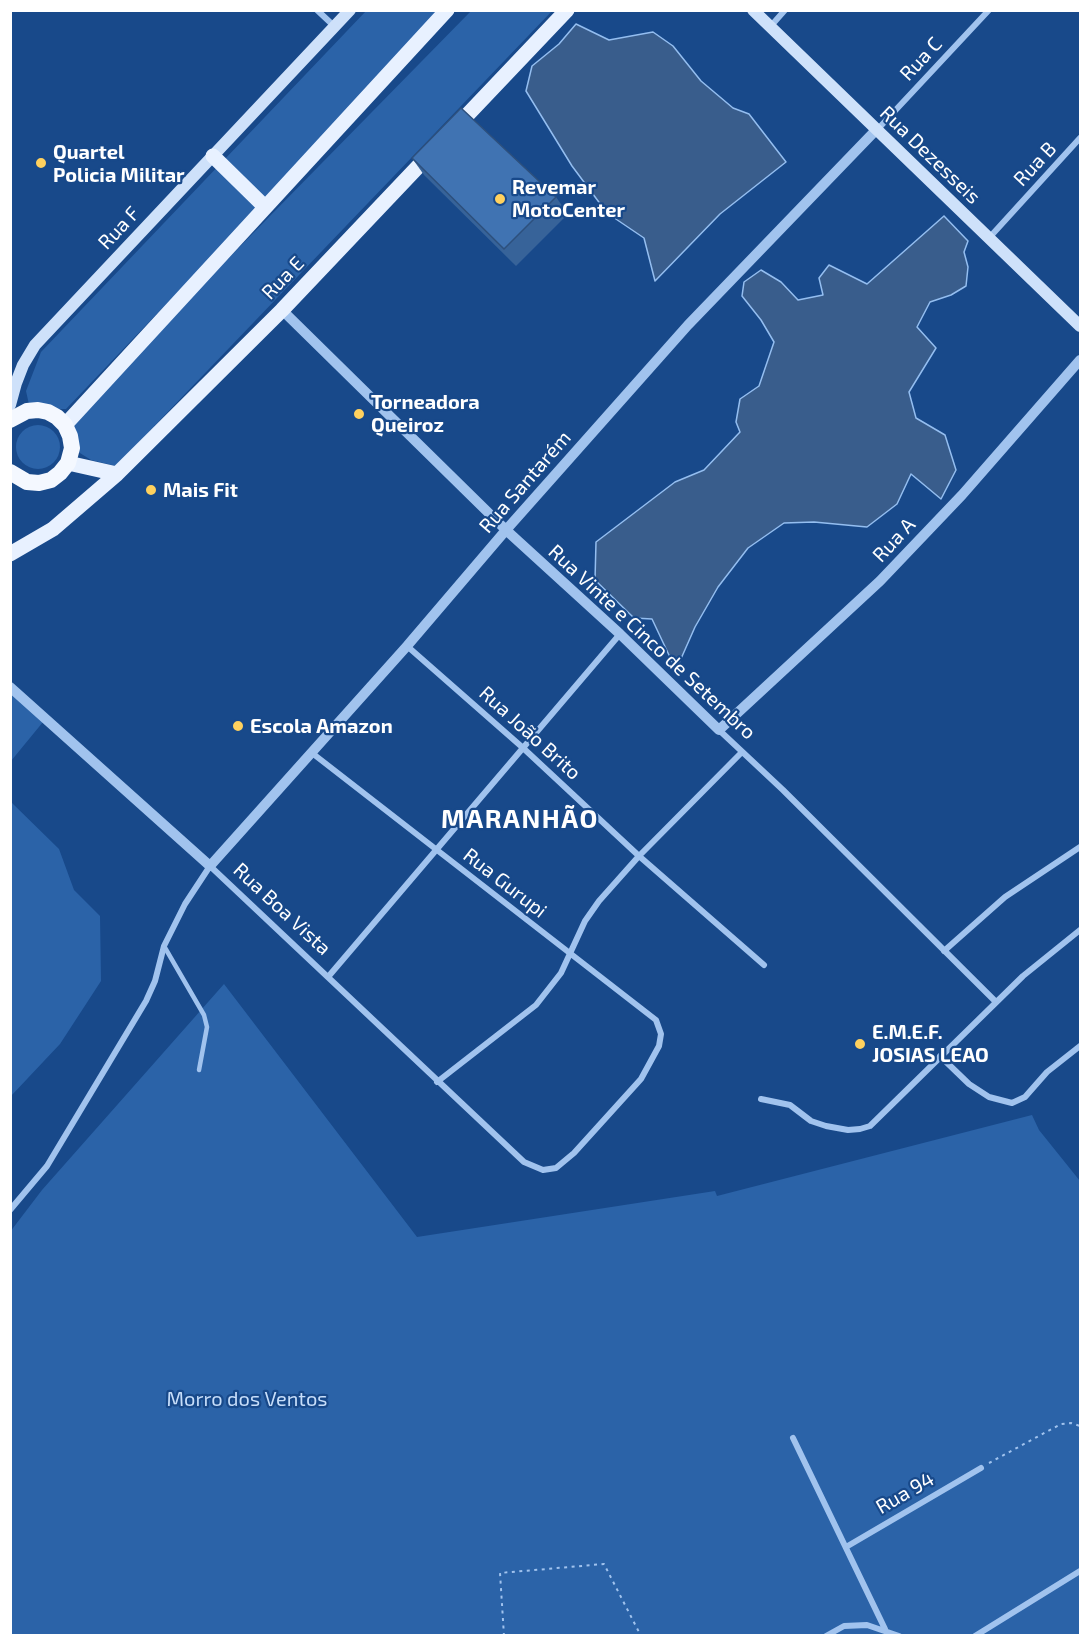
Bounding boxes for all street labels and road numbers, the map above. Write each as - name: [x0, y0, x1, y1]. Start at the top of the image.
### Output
- street label: Rua C: [895, 32, 947, 86]
- street label: Rua Dezesseis: [875, 101, 985, 209]
- street label: Rua B: [1009, 137, 1061, 191]
- street label: Rua F: [93, 202, 145, 254]
- street label: Rua E: [257, 252, 309, 304]
- street label: Rua Santarém: [474, 426, 576, 538]
- street label: Rua A: [868, 513, 920, 567]
- street label: Rua Vinte e Cinco de Setembro: [543, 540, 761, 744]
- street label: Rua João Brito: [474, 681, 586, 785]
- street label: Rua Gurupi: [459, 843, 551, 923]
- street label: Rua Boa Vista: [228, 858, 336, 960]
- street label: Rua 94: [872, 1467, 938, 1519]

